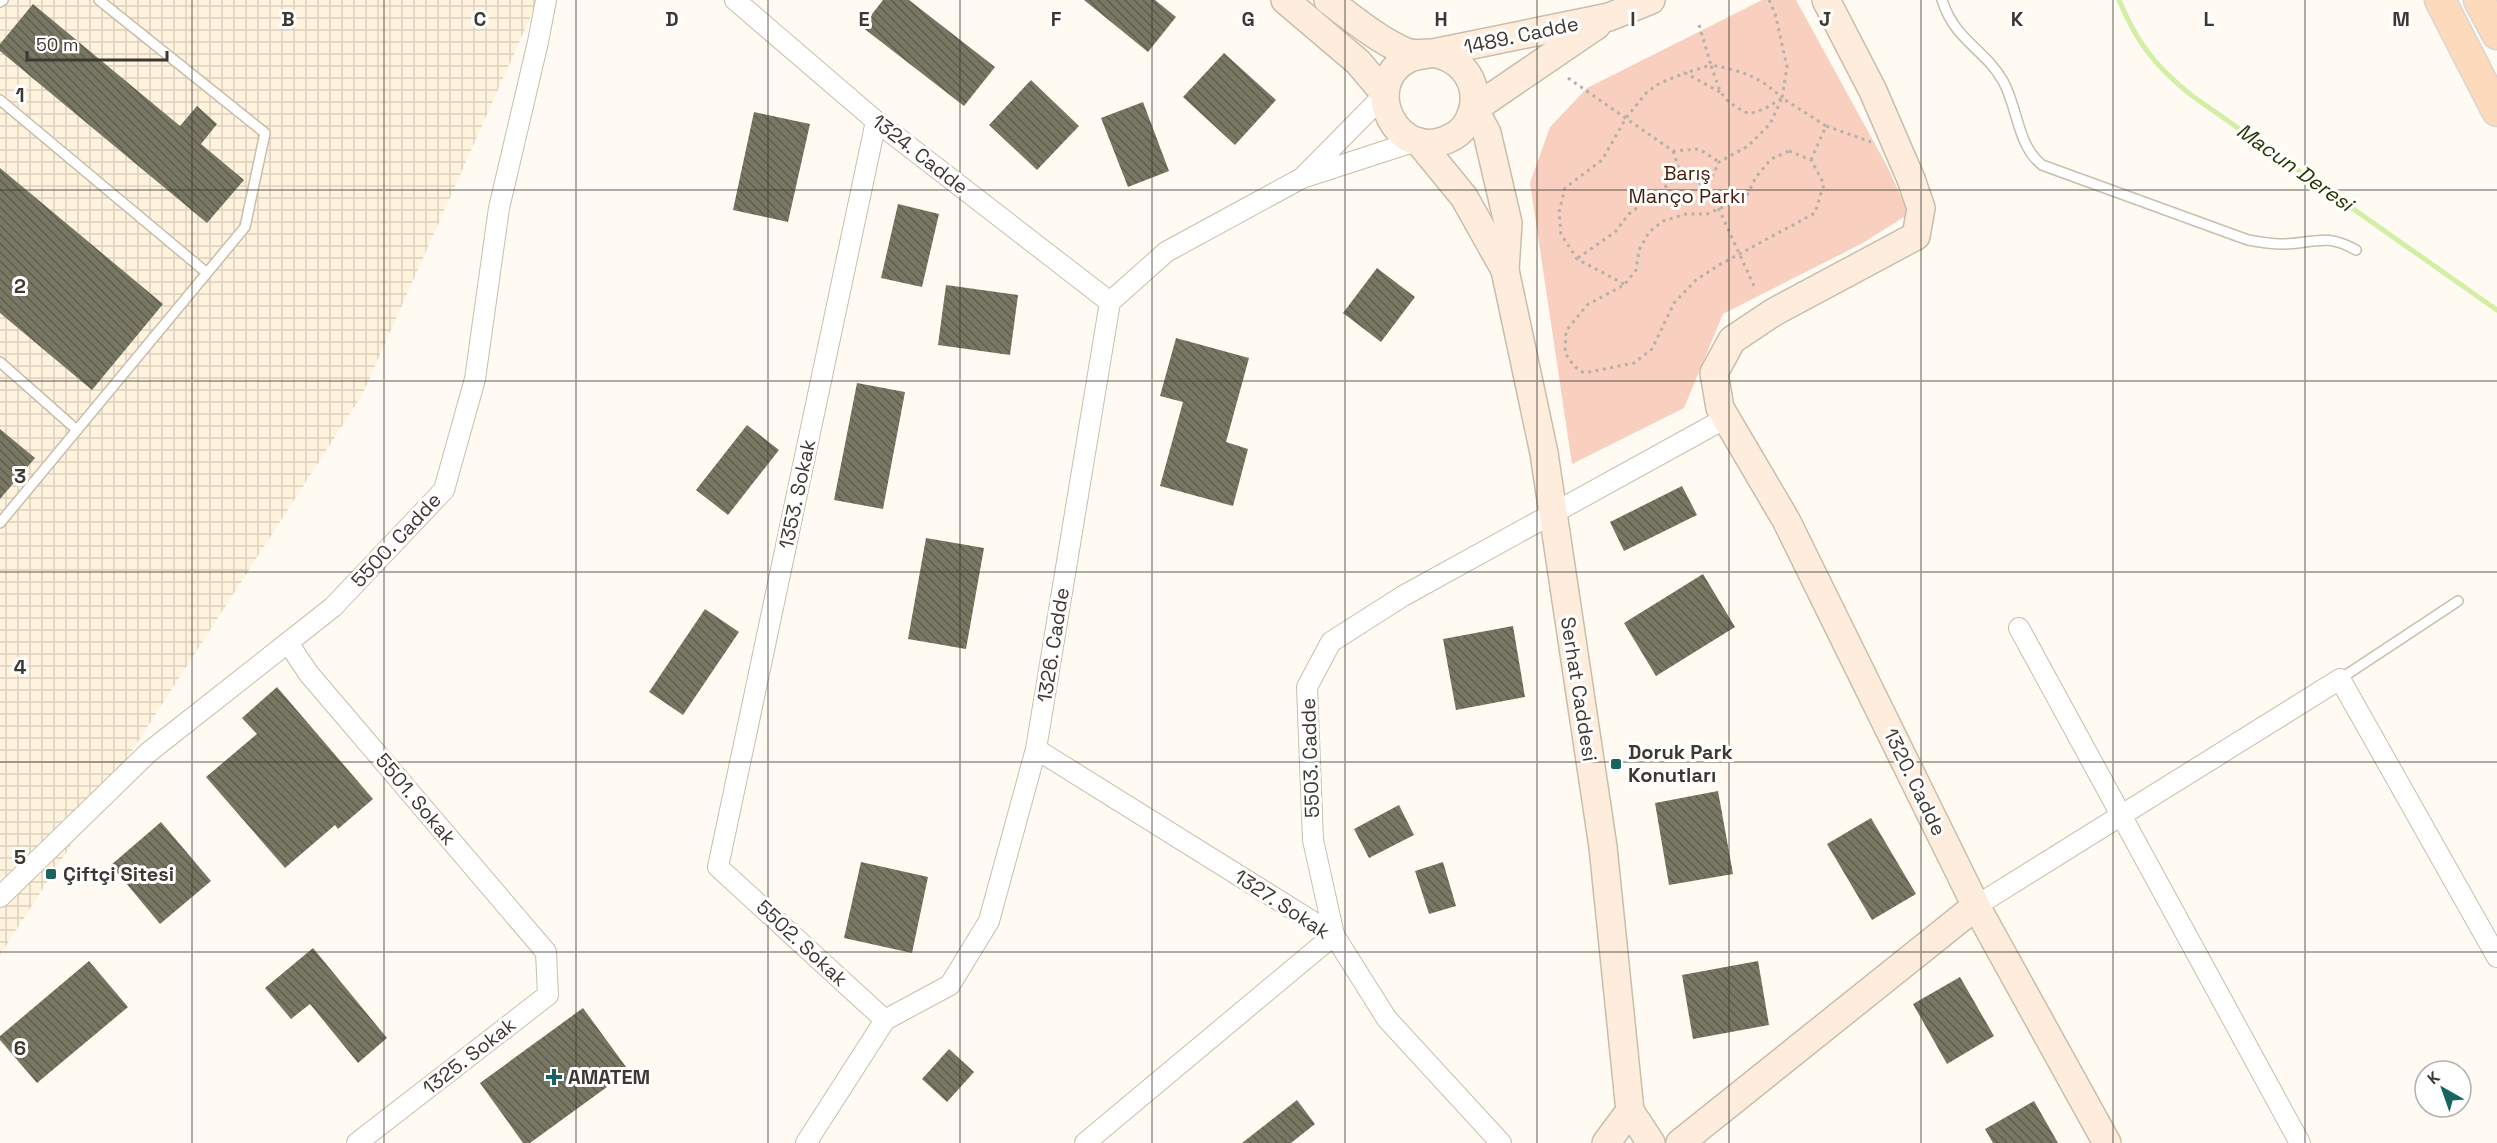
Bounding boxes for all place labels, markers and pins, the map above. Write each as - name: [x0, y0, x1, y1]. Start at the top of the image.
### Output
- place label: Doruk Park Konutları: [1628, 739, 1733, 788]
- marker: Doruk Park Konutları: [1609, 757, 1623, 771]
- place label: Çiftçi Sitesi: [63, 861, 174, 887]
- marker: Çiftçi Sitesi: [44, 867, 58, 881]
- place label: AMATEM: [568, 1064, 650, 1090]
- marker: AMATEM: [545, 1068, 563, 1086]

